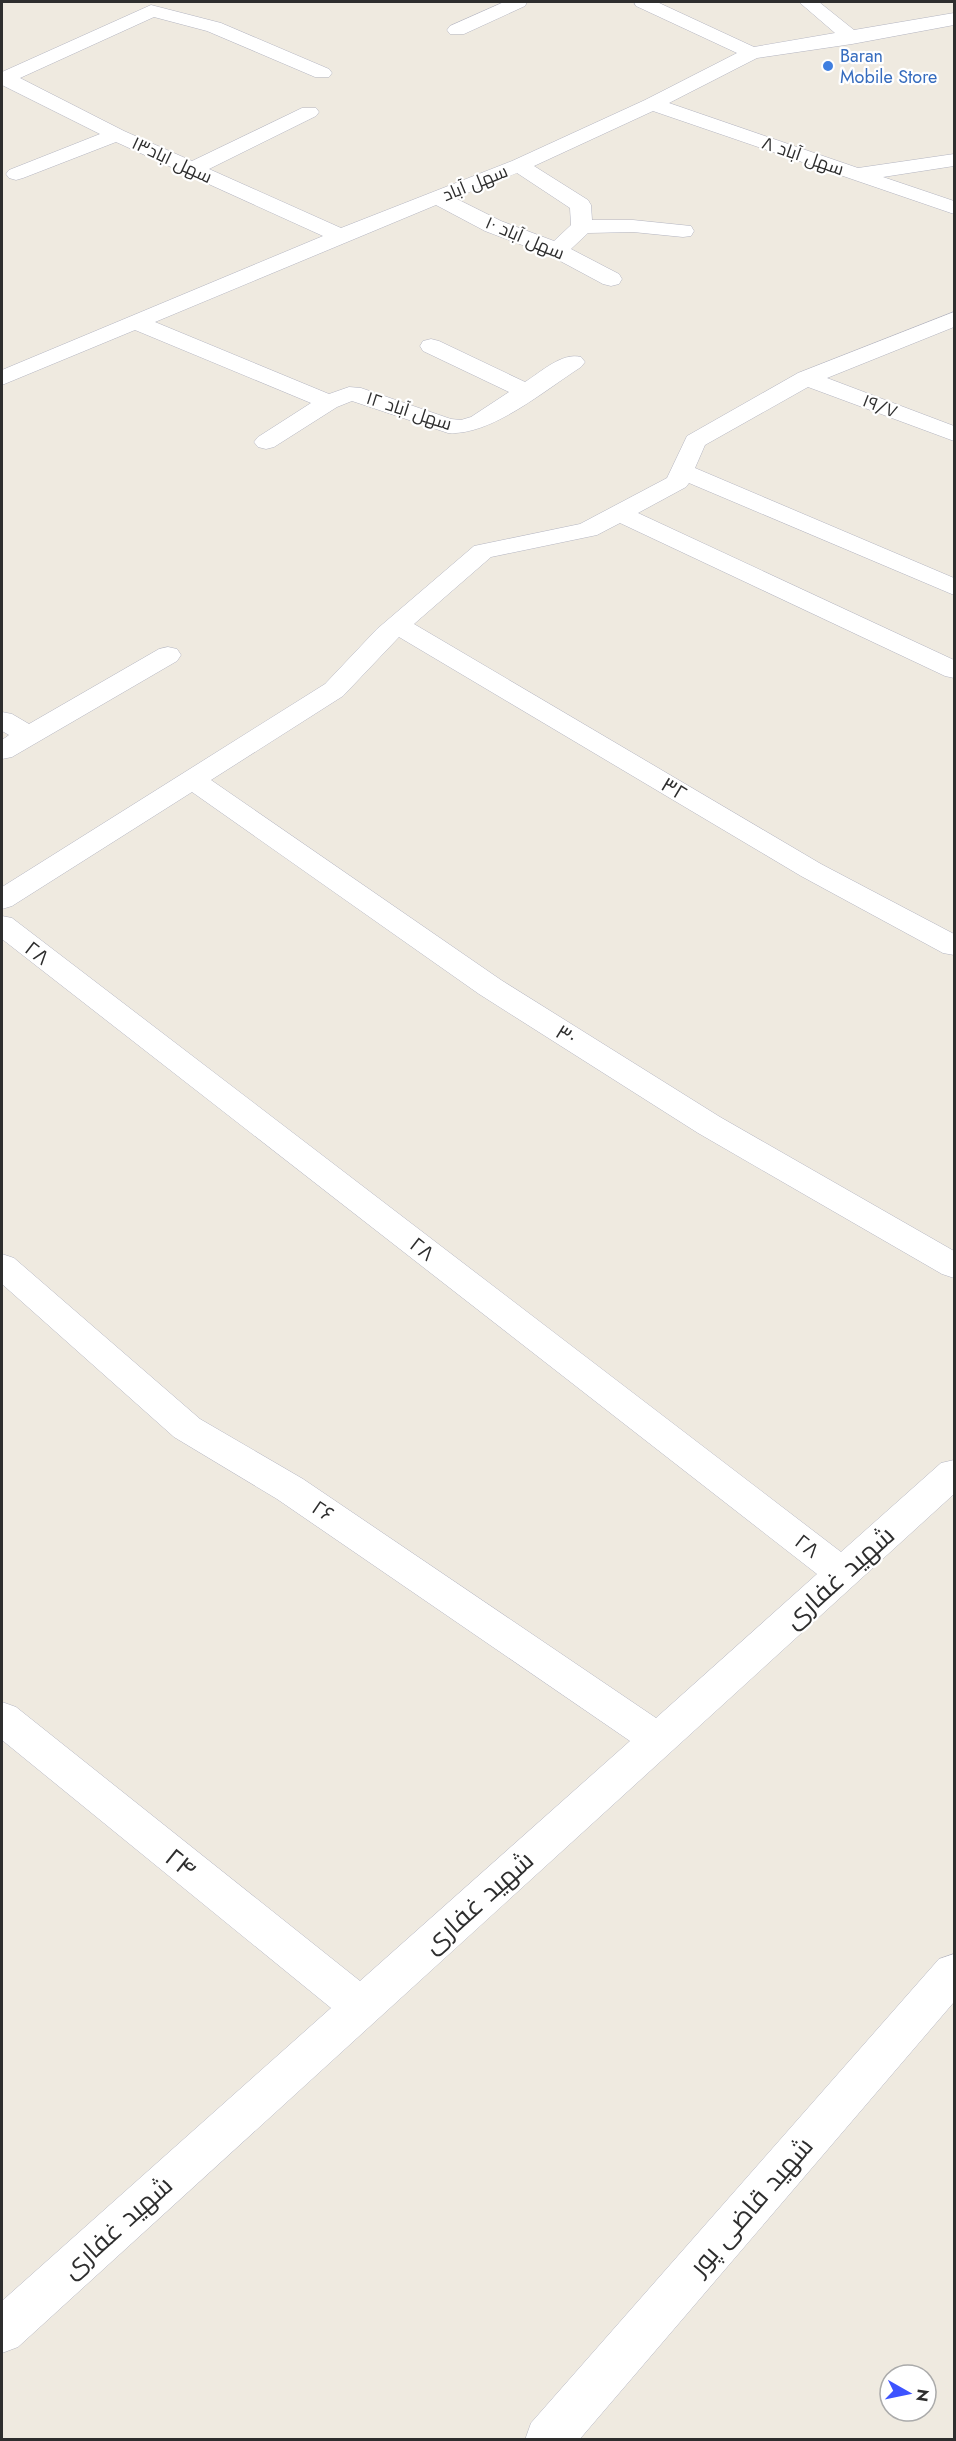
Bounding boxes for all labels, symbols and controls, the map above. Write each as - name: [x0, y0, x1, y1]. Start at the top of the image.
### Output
- place label: Baran Mobile Store: [840, 43, 937, 90]
- marker: Baran Mobile Store: [821, 59, 835, 73]
- street label: سهل اباد۱۳: [127, 130, 217, 190]
- street label: سهل آباد ۸: [759, 130, 847, 182]
- street label: سهل آباد: [438, 158, 512, 208]
- street label: سهل آباد ۱۰: [481, 210, 569, 266]
- street label: سهل آباد ۱۲: [363, 385, 455, 437]
- street label: ۱۹/۷: [859, 388, 901, 424]
- street label: ۳۲: [655, 770, 693, 808]
- street label: ۲۸: [18, 934, 56, 972]
- street label: ۳۰: [550, 1017, 582, 1053]
- street label: ۲۸: [403, 1230, 441, 1268]
- street label: ۲۶: [306, 1493, 340, 1529]
- street label: شهید غفاری: [775, 1517, 903, 1637]
- street label: ۲۸: [788, 1527, 826, 1565]
- street label: ۲۴: [157, 1838, 205, 1888]
- street label: شهید غفاری: [414, 1842, 542, 1962]
- street label: شهید قاضی پور: [679, 2128, 822, 2285]
- street label: شهید غفاری: [53, 2167, 181, 2287]
- north arrow: [878, 2363, 938, 2423]
- text: N: [910, 2387, 935, 2403]

